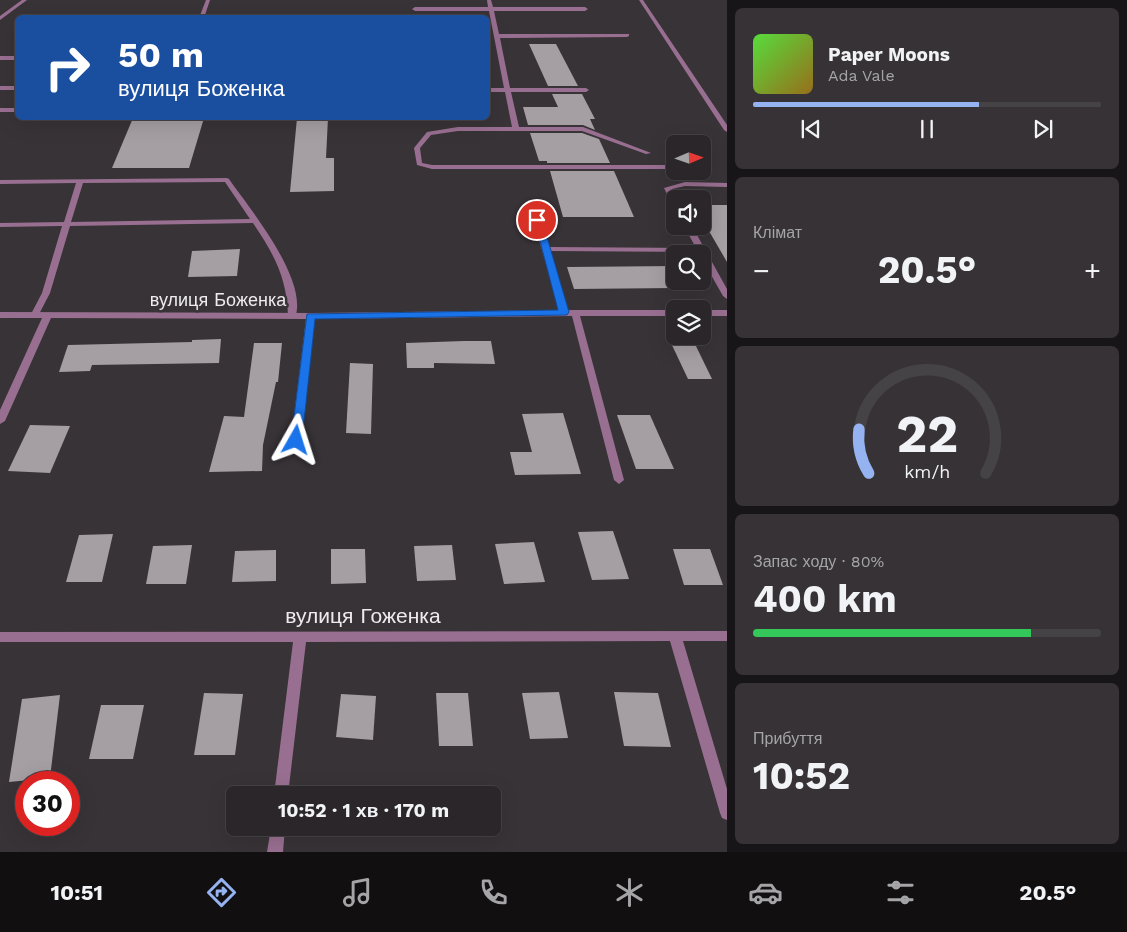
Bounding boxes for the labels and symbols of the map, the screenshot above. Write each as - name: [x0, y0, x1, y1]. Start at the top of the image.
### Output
- north arrow: [666, 135, 711, 180]
- pin: [516, 199, 558, 241]
- street label: вулиця Боженка: [150, 289, 287, 310]
- position arrow: [269, 413, 321, 465]
- street label: вулиця Гоженка: [285, 603, 441, 628]
- speed limit sign: 30: [15, 771, 80, 836]

